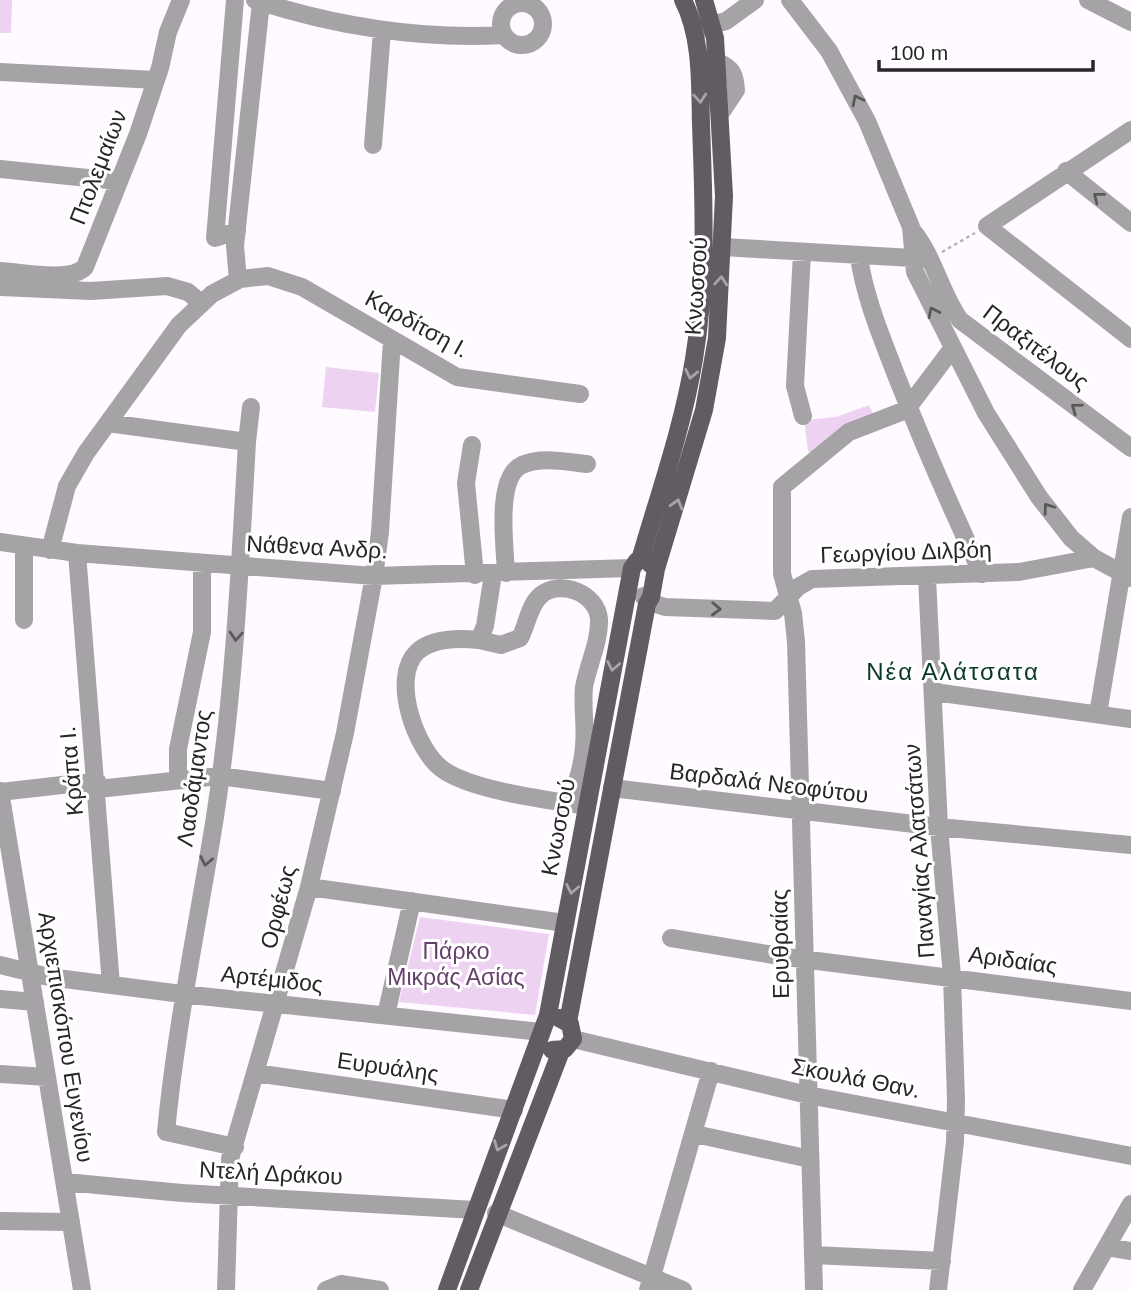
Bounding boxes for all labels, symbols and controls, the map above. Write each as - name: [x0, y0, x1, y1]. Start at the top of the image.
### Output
- scale bar: [879, 28, 1092, 72]
- text: 100 m: [890, 41, 948, 64]
- one-way arrow: [692, 93, 707, 104]
- one-way arrow: [851, 95, 865, 107]
- street label: Πτολεμαίων: [64, 106, 132, 228]
- one-way arrow: [1094, 193, 1106, 206]
- street label: Κνωσσού: [680, 236, 712, 336]
- one-way arrow: [713, 276, 728, 287]
- street label: Καρδίτση Ι.: [361, 285, 473, 363]
- street label: Πραξιτέλους: [978, 299, 1094, 395]
- one-way arrow: [928, 307, 942, 319]
- one-way arrow: [685, 368, 700, 380]
- one-way arrow: [1071, 403, 1084, 416]
- one-way arrow: [668, 498, 683, 510]
- one-way arrow: [1043, 503, 1056, 516]
- street label: Νάθενα Ανδρ.: [246, 530, 388, 564]
- street label: Γεωργίου Διλβόη: [820, 536, 992, 568]
- one-way arrow: [711, 601, 722, 616]
- one-way arrow: [229, 631, 244, 642]
- district label: Νέα Αλάτσατα: [866, 658, 1040, 685]
- one-way arrow: [607, 660, 622, 672]
- street label: Λαοδάμαντος: [172, 708, 216, 848]
- street label: Κράπα Ι.: [54, 725, 88, 817]
- street label: Παναγίας Αλατσάτων: [899, 743, 939, 959]
- street label: Βαρδαλά Νεοφύτου: [668, 758, 870, 808]
- street label: Κνωσσού: [536, 776, 580, 878]
- one-way arrow: [200, 855, 215, 867]
- street label: Ορφέως: [255, 863, 301, 951]
- one-way arrow: [565, 883, 580, 895]
- street label: Ερυθραίας: [766, 889, 794, 999]
- street label: Αρχιεπισκόπου Ευγενίου: [33, 910, 99, 1164]
- park label: Πάρκο Μικράς Ασίας: [387, 938, 525, 990]
- street label: Αριδαίας: [967, 941, 1059, 979]
- street label: Αρτέμιδος: [220, 961, 324, 997]
- street label: Ευρυάλης: [336, 1047, 440, 1087]
- street label: Σκουλά Θαν.: [789, 1053, 923, 1103]
- one-way arrow: [493, 1140, 507, 1152]
- street label: Ντελή Δράκου: [199, 1156, 343, 1190]

